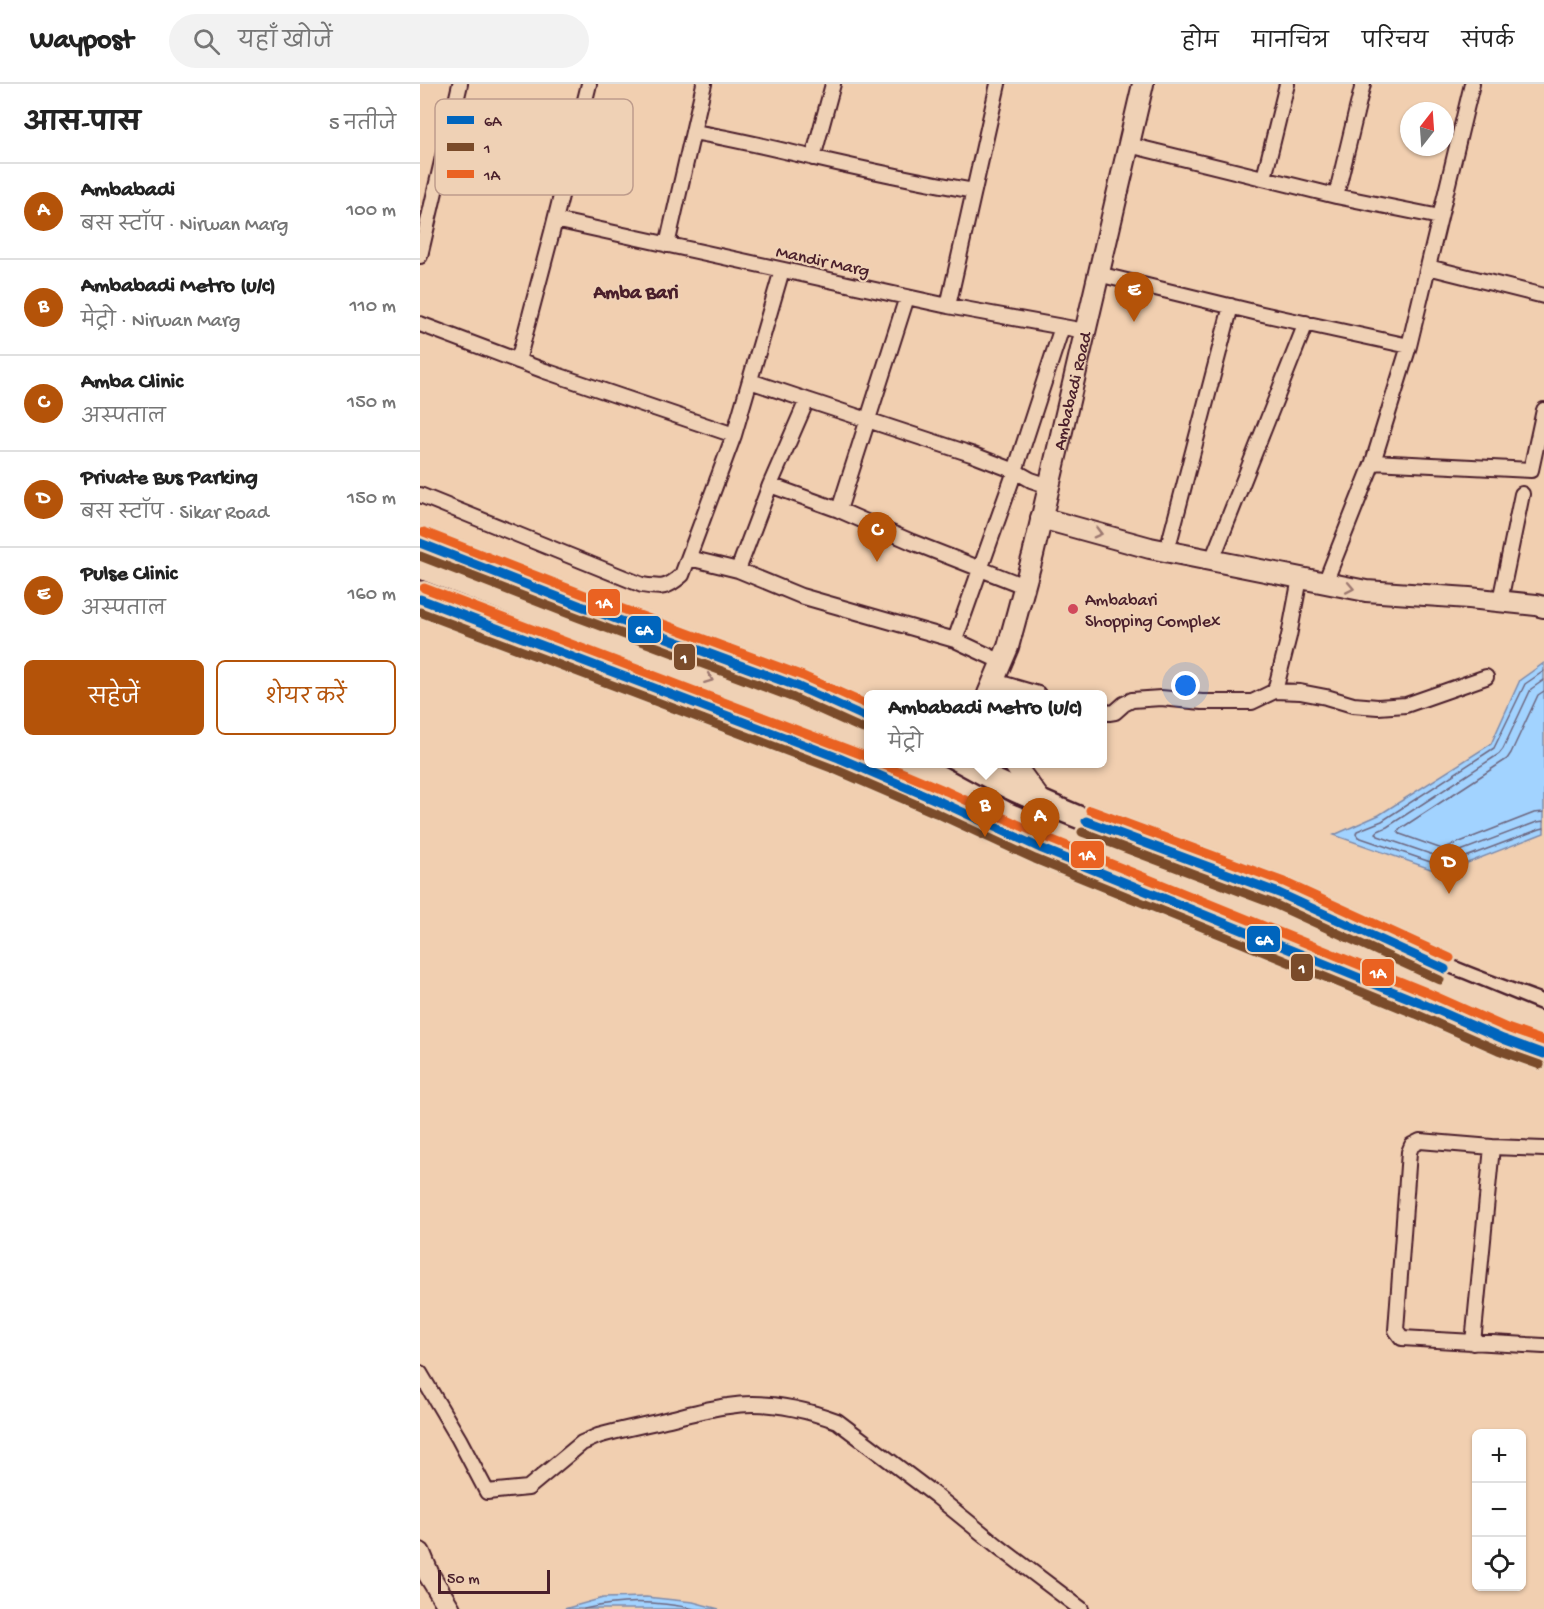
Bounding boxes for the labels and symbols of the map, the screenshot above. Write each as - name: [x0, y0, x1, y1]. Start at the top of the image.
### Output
- legend: [435, 99, 633, 195]
- north arrow: [1400, 102, 1454, 156]
- text: 6A: [484, 114, 503, 133]
- text: 1: [483, 141, 490, 160]
- text: 1A: [483, 168, 501, 187]
- street label: Mandir Marg: [774, 242, 871, 283]
- pin: E: [1114, 272, 1154, 322]
- district label: Amba Bari: [592, 283, 679, 306]
- street label: Ambabadi Road: [1050, 329, 1098, 452]
- pin: C: [858, 512, 896, 562]
- one-way arrow: [1093, 526, 1103, 539]
- one-way arrow: [1344, 581, 1354, 594]
- line badge: 1A: [587, 588, 621, 617]
- place label: Ambabari Shopping Complex: [1085, 591, 1221, 633]
- text: 1A: [595, 596, 614, 615]
- marker: Ambabari Shopping Complex: [1066, 602, 1080, 616]
- line badge: 6A: [627, 615, 662, 644]
- text: 6A: [635, 623, 654, 642]
- line badge: 1: [673, 643, 696, 671]
- text: 1: [680, 651, 687, 670]
- your location: [1171, 671, 1200, 700]
- one-way arrow: [703, 672, 714, 684]
- pin: B: [966, 788, 1004, 837]
- pin: A: [1020, 798, 1060, 848]
- line badge: 1A: [1070, 840, 1105, 869]
- pin: D: [1430, 844, 1468, 894]
- text: 1A: [1078, 848, 1097, 867]
- line badge: 6A: [1246, 925, 1281, 953]
- text: 6A: [1255, 933, 1274, 952]
- line badge: 1: [1290, 953, 1314, 982]
- line badge: 1A: [1361, 958, 1395, 987]
- text: 1: [1298, 961, 1305, 980]
- text: 1A: [1369, 966, 1388, 985]
- scale bar: [438, 1567, 550, 1594]

